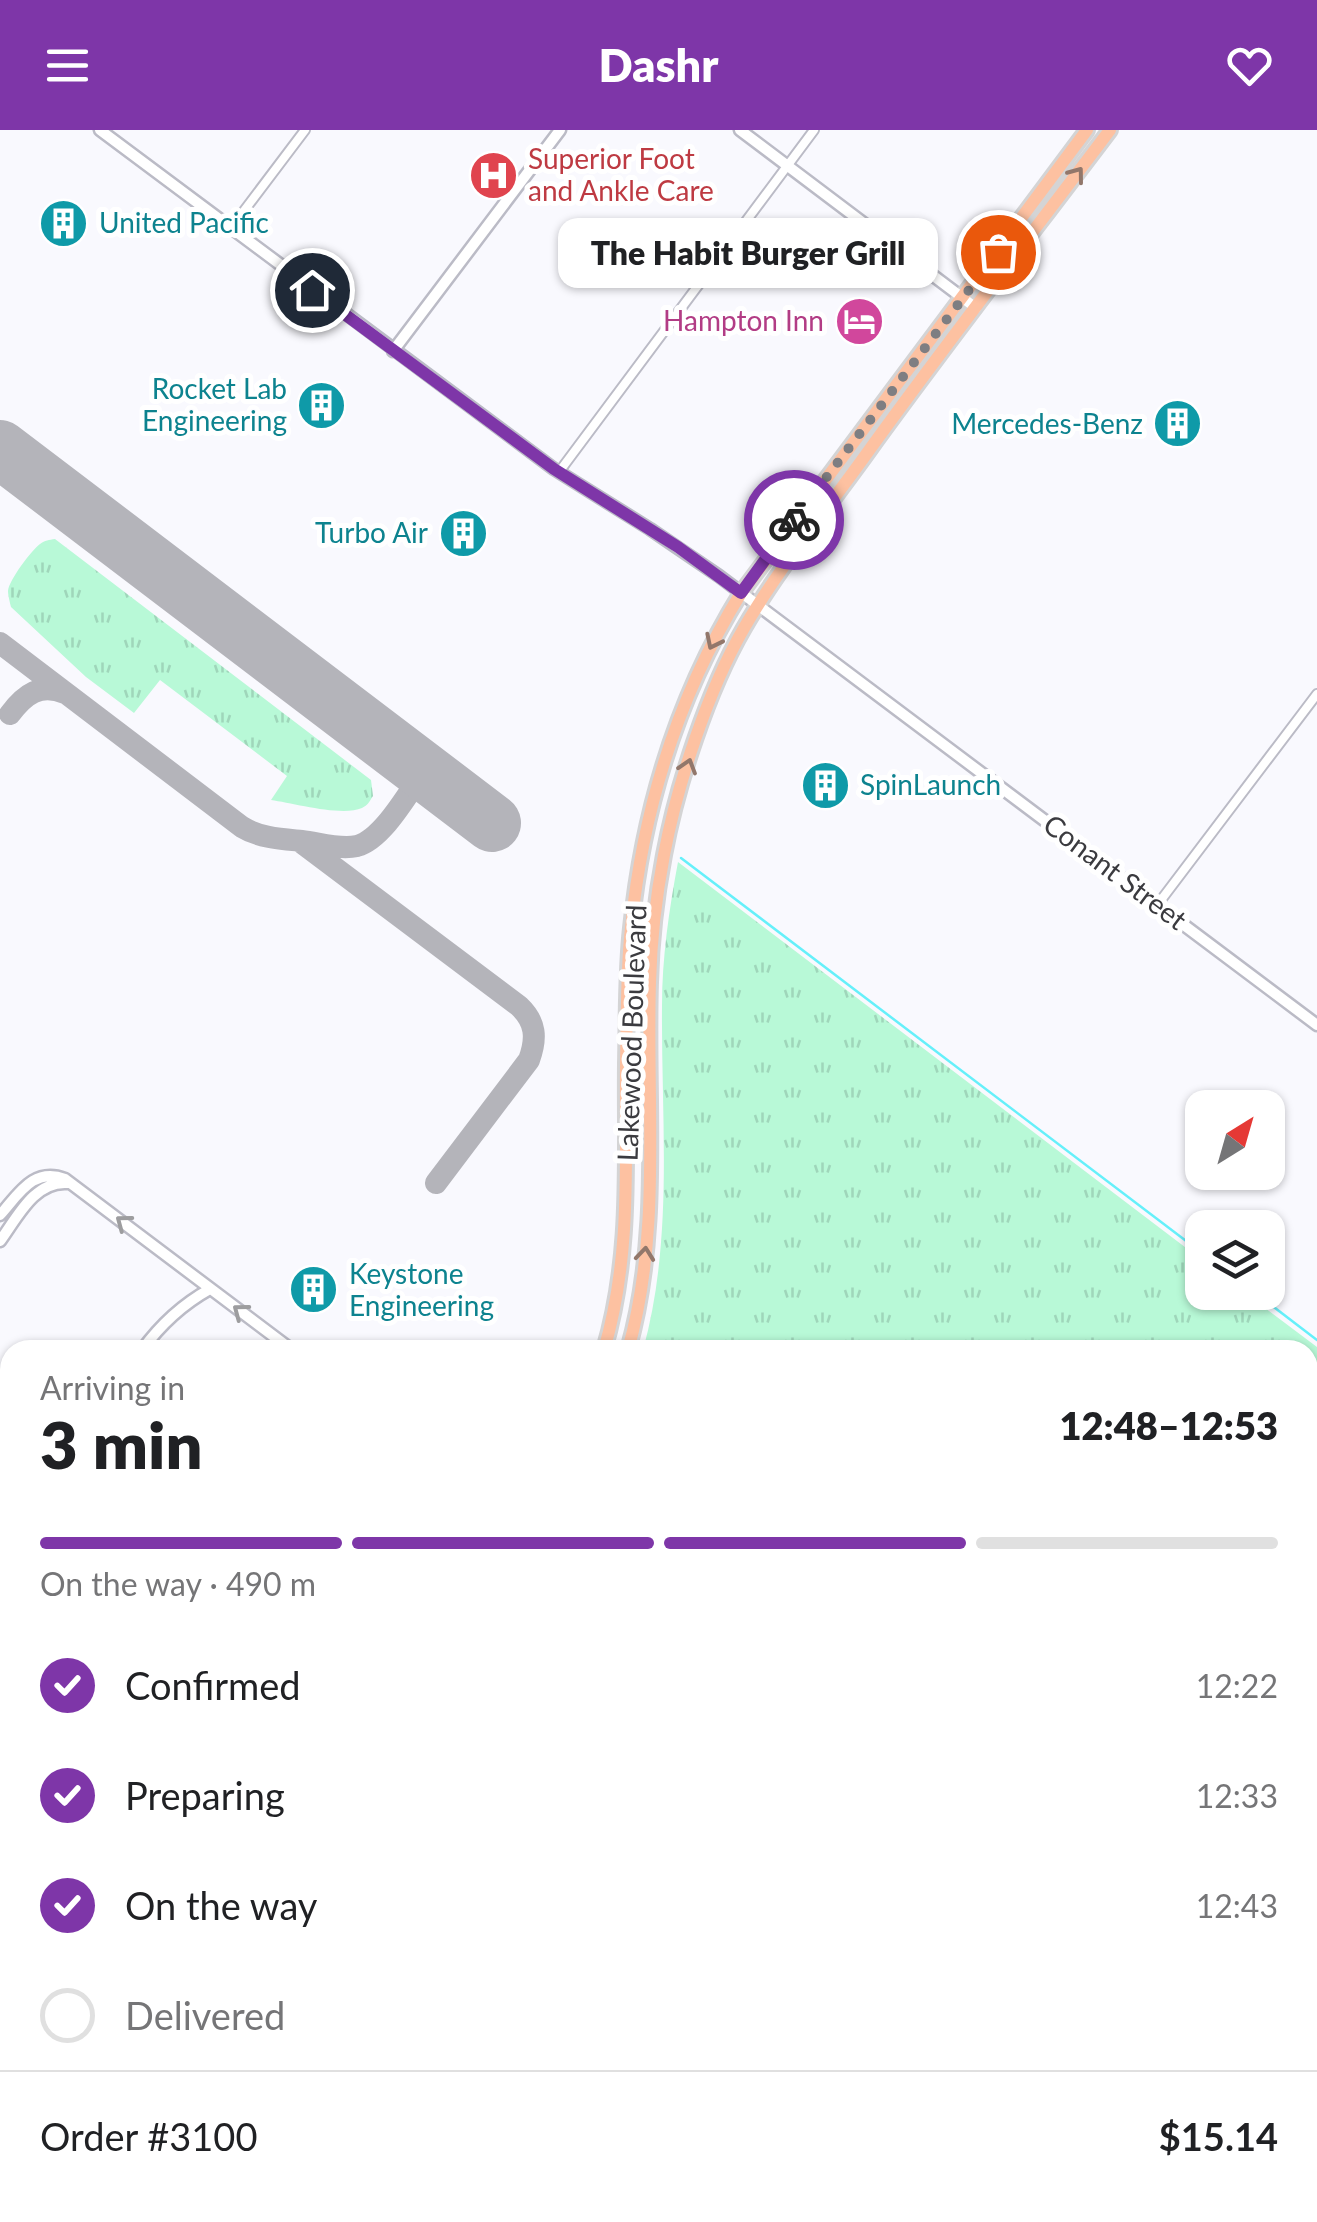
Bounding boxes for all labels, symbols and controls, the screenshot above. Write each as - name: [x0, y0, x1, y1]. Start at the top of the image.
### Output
- icon: menu: [40, 38, 95, 93]
- text: Dashr: [599, 38, 718, 92]
- icon: heart: [1222, 38, 1277, 93]
- place label: Superior Foot and Ankle Care: [528, 141, 714, 207]
- hospital icon: Superior Foot and Ankle Care: [467, 149, 519, 201]
- one-way arrow: [1065, 167, 1082, 185]
- building icon: United Pacific: [38, 197, 90, 249]
- place label: United Pacific: [99, 205, 269, 239]
- pin: [956, 210, 1041, 295]
- callout: The Habit Burger Grill: [558, 217, 938, 287]
- icon: bag: [971, 225, 1026, 280]
- text: The Habit Burger Grill: [591, 233, 905, 272]
- pin: [270, 248, 355, 333]
- icon: home: [285, 263, 340, 318]
- hotel icon: Hampton Inn: [833, 295, 885, 347]
- place label: Hampton Inn: [663, 303, 824, 337]
- place label: Rocket Lab Engineering: [142, 371, 287, 437]
- building icon: Rocket Lab Engineering: [296, 379, 348, 431]
- building icon: Mercedes-Benz: [1152, 398, 1204, 450]
- place label: Mercedes-Benz: [951, 406, 1143, 440]
- courier: [744, 470, 844, 570]
- icon: bike: [767, 493, 822, 548]
- building icon: Turbo Air: [437, 507, 489, 559]
- place label: Turbo Air: [315, 515, 428, 549]
- one-way arrow: [705, 631, 725, 649]
- one-way arrow: [676, 758, 697, 775]
- building icon: SpinLaunch: [799, 759, 851, 811]
- place label: SpinLaunch: [860, 767, 1001, 801]
- street label: Conant Street: [1037, 806, 1194, 936]
- street label: Lakewood Boulevard: [610, 904, 652, 1162]
- north arrow: [1185, 1090, 1285, 1190]
- map controls: [1185, 1090, 1285, 1310]
- button: layers: [1185, 1210, 1285, 1310]
- one-way arrow: [116, 1216, 134, 1233]
- one-way arrow: [634, 1246, 655, 1262]
- place label: Keystone Engineering: [349, 1256, 494, 1322]
- building icon: Keystone Engineering: [288, 1264, 340, 1316]
- one-way arrow: [233, 1305, 251, 1322]
- text: Arriving in: [40, 1368, 185, 1407]
- text: 12:48–12:53: [1059, 1402, 1278, 1448]
- text: 3 min: [40, 1405, 202, 1483]
- text: On the way · 490 m: [40, 1564, 316, 1603]
- icon: check: [40, 1658, 95, 1713]
- text: Confirmed: [125, 1662, 301, 1708]
- text: 12:22: [1196, 1666, 1278, 1705]
- icon: check: [40, 1768, 95, 1823]
- text: Preparing: [125, 1772, 285, 1818]
- text: 12:33: [1196, 1776, 1278, 1815]
- icon: check: [40, 1878, 95, 1933]
- text: On the way: [125, 1882, 317, 1928]
- text: 12:43: [1196, 1886, 1278, 1925]
- text: Delivered: [125, 1992, 285, 2038]
- text: Order #3100: [40, 2113, 257, 2159]
- text: $15.14: [1159, 2113, 1278, 2159]

